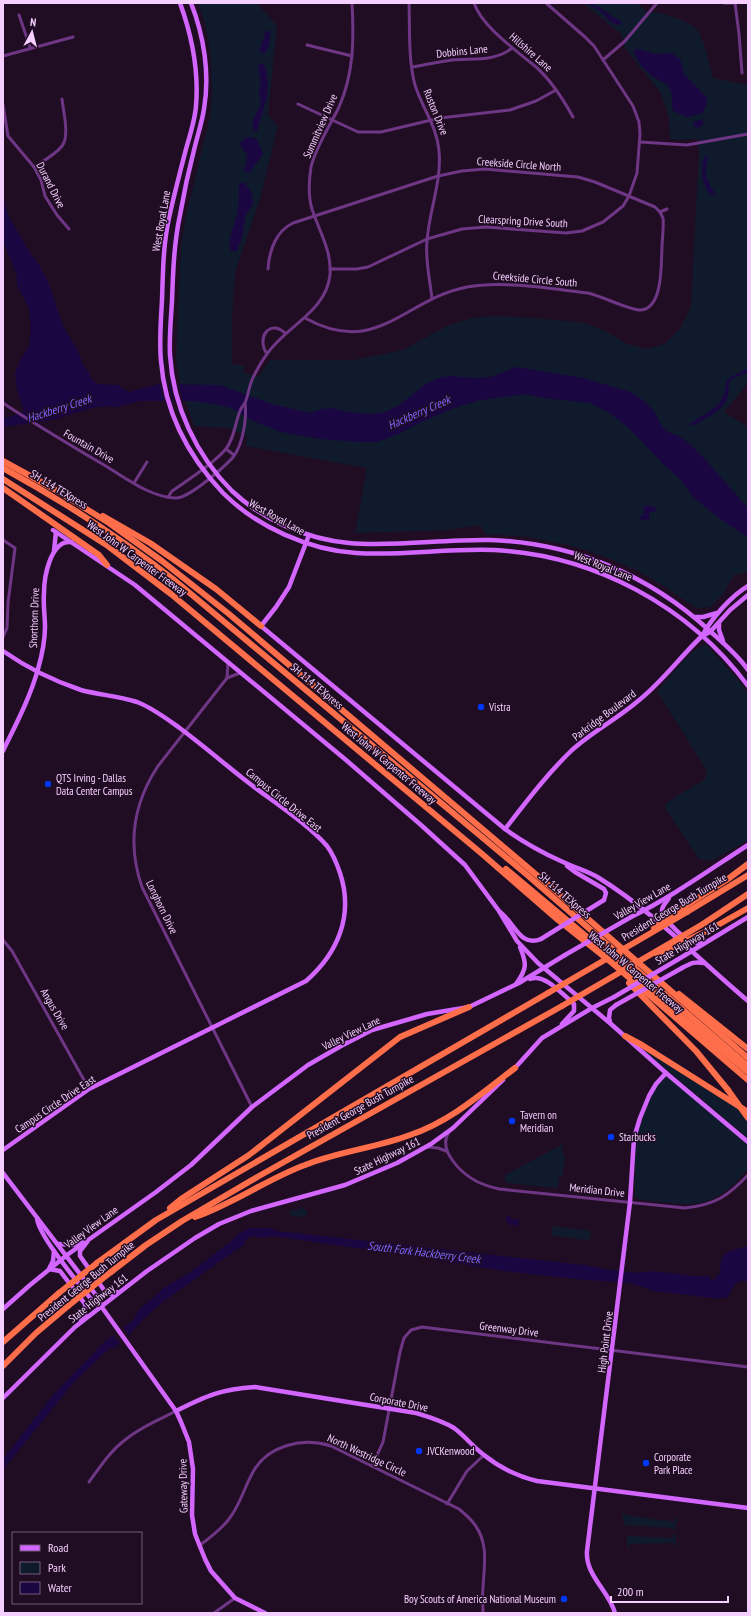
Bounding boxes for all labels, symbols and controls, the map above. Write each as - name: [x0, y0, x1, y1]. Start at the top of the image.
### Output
- north arrow: [12, 12, 52, 52]
- text: N: [29, 15, 37, 29]
- street label: Hillshire Lane: [507, 30, 556, 75]
- street label: Dobbins Lane: [436, 41, 489, 61]
- street label: Ruston Drive: [420, 87, 452, 138]
- street label: Summitview Drive: [300, 91, 341, 160]
- street label: Creekside Circle North: [476, 154, 562, 174]
- street label: Durand Drive: [33, 160, 69, 211]
- street label: West Royal Lane: [149, 189, 173, 253]
- street label: Clearspring Drive South: [478, 212, 568, 230]
- street label: Creekside Circle South: [492, 268, 578, 290]
- water label: Hackberry Creek: [25, 390, 94, 425]
- water label: Hackberry Creek: [385, 391, 454, 432]
- street label: Fountain Drive: [61, 426, 117, 466]
- street label: SH 114 TEXpress: [28, 466, 90, 512]
- street label: West Royal Lane: [247, 496, 308, 538]
- street label: West John W Carpenter Freeway: [84, 517, 190, 599]
- street label: West Royal Lane: [572, 548, 635, 584]
- street label: Shorthorn Drive: [26, 587, 42, 648]
- street label: SH 114 TEXpress: [288, 660, 346, 712]
- street label: Parkridge Boulevard: [569, 686, 639, 744]
- place label: Vistra: [488, 700, 511, 714]
- marker: Vistra: [476, 702, 486, 712]
- street label: West John W Carpenter Freeway: [338, 719, 440, 808]
- street label: Campus Circle Drive East: [243, 765, 325, 835]
- place label: QTS Irving - Dallas Data Center Campus: [56, 771, 133, 798]
- marker: QTS Irving - Dallas Data Center Campus: [43, 779, 53, 789]
- street label: SH 114 TEXpress: [536, 869, 594, 922]
- street label: President George Bush Turnpike: [619, 870, 729, 944]
- street label: Longhorn Drive: [143, 878, 181, 937]
- street label: Valley View Lane: [610, 879, 673, 923]
- street label: State Highway 161: [653, 919, 721, 967]
- street label: West John W Carpenter Freeway: [585, 928, 687, 1017]
- street label: Angus Drive: [38, 986, 73, 1033]
- street label: Valley View Lane: [319, 1013, 383, 1054]
- street label: Campus Circle Drive East: [12, 1072, 98, 1136]
- street label: President George Bush Turnpike: [304, 1072, 416, 1142]
- place label: Tavern on Meridian: [520, 1108, 557, 1135]
- marker: Tavern on Meridian: [507, 1116, 517, 1126]
- place label: Starbucks: [619, 1130, 656, 1144]
- marker: Starbucks: [606, 1132, 616, 1142]
- street label: State Highway 161: [352, 1134, 422, 1178]
- street label: Meridian Drive: [569, 1180, 626, 1200]
- street label: Valley View Lane: [61, 1203, 121, 1252]
- street label: President George Bush Turnpike: [35, 1237, 137, 1324]
- water label: South Fork Hackberry Creek: [367, 1238, 483, 1267]
- street label: State Highway 161: [65, 1270, 131, 1326]
- street label: High Point Drive: [594, 1310, 616, 1374]
- street label: Greenway Drive: [479, 1318, 540, 1340]
- street label: Corporate Drive: [369, 1389, 430, 1415]
- street label: North Westridge Circle: [325, 1431, 409, 1480]
- place label: JVCKenwood: [426, 1444, 475, 1458]
- marker: JVCKenwood: [414, 1446, 424, 1456]
- place label: Corporate Park Place: [654, 1450, 693, 1477]
- street label: Gateway Drive: [176, 1458, 190, 1513]
- marker: Corporate Park Place: [641, 1458, 651, 1468]
- legend: [12, 1532, 142, 1604]
- text: Road: [48, 1540, 68, 1555]
- text: Park: [48, 1560, 66, 1575]
- scale bar: [611, 1578, 728, 1604]
- text: Water: [48, 1580, 73, 1595]
- text: 200 m: [617, 1584, 644, 1599]
- place label: Boy Scouts of America National Museum: [404, 1592, 556, 1606]
- marker: Boy Scouts of America National Museum: [559, 1594, 569, 1604]

